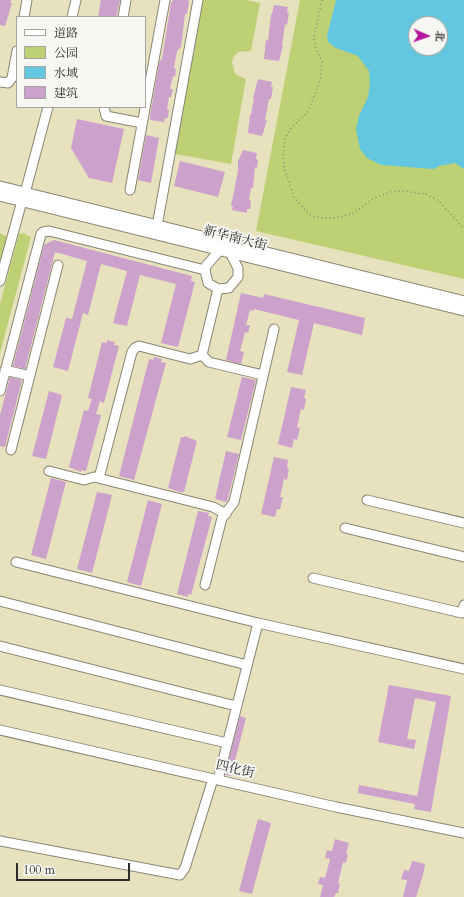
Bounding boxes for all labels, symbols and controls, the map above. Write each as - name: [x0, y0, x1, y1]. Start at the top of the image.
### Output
- legend: [16, 16, 146, 108]
- north arrow: [408, 16, 448, 56]
- text: 道路: [54, 25, 78, 41]
- text: 北: [432, 31, 447, 42]
- text: 公园: [54, 45, 78, 61]
- text: 水域: [54, 65, 78, 81]
- text: 建筑: [54, 85, 78, 101]
- street label: 新华南大街: [202, 224, 268, 254]
- street label: 四化街: [214, 758, 256, 782]
- scale bar: [18, 855, 132, 881]
- text: 100 m: [23, 862, 55, 878]

